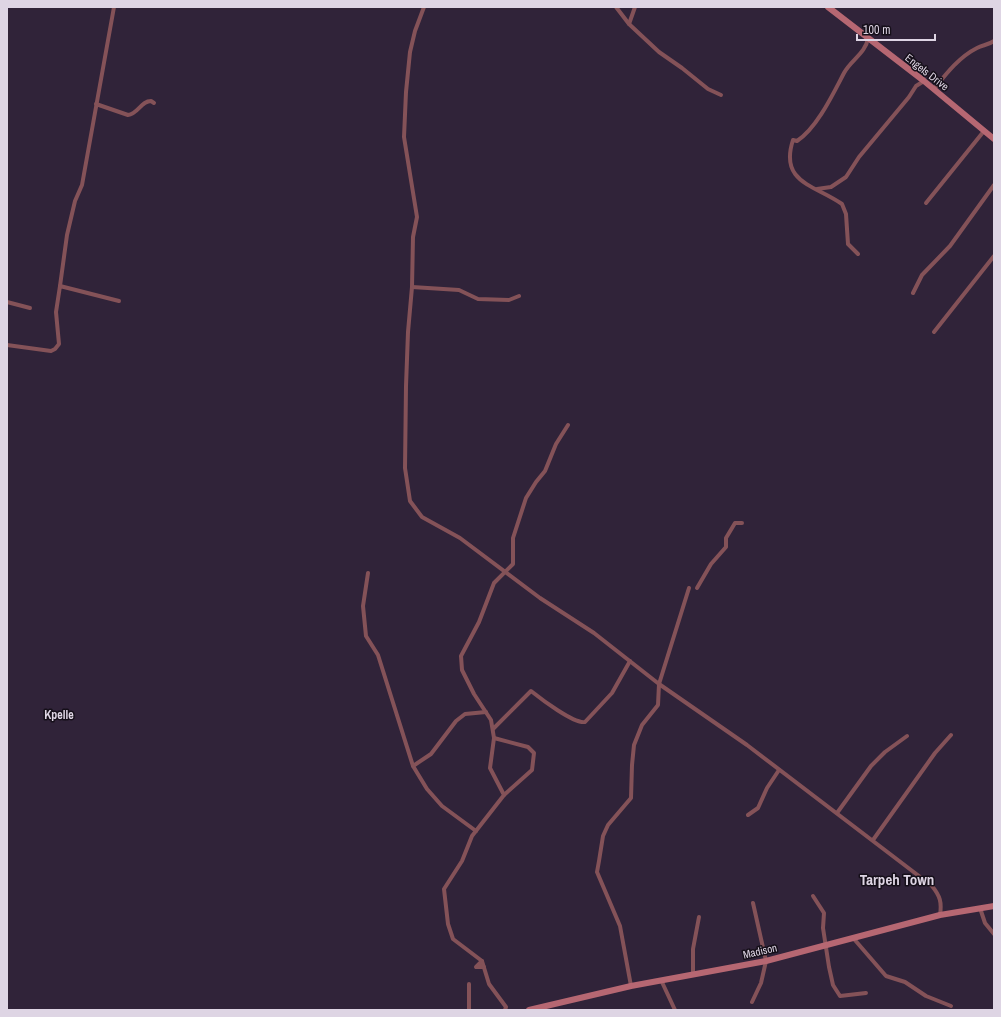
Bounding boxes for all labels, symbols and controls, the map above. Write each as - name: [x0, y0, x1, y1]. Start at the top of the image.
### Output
- scale bar: [857, 16, 935, 42]
- text: 100 m: [863, 22, 890, 38]
- street label: Engels Drive: [902, 51, 952, 93]
- district label: Kpelle: [44, 707, 74, 723]
- district label: Tarpeh Town: [860, 869, 934, 890]
- street label: Madison: [742, 940, 778, 962]

